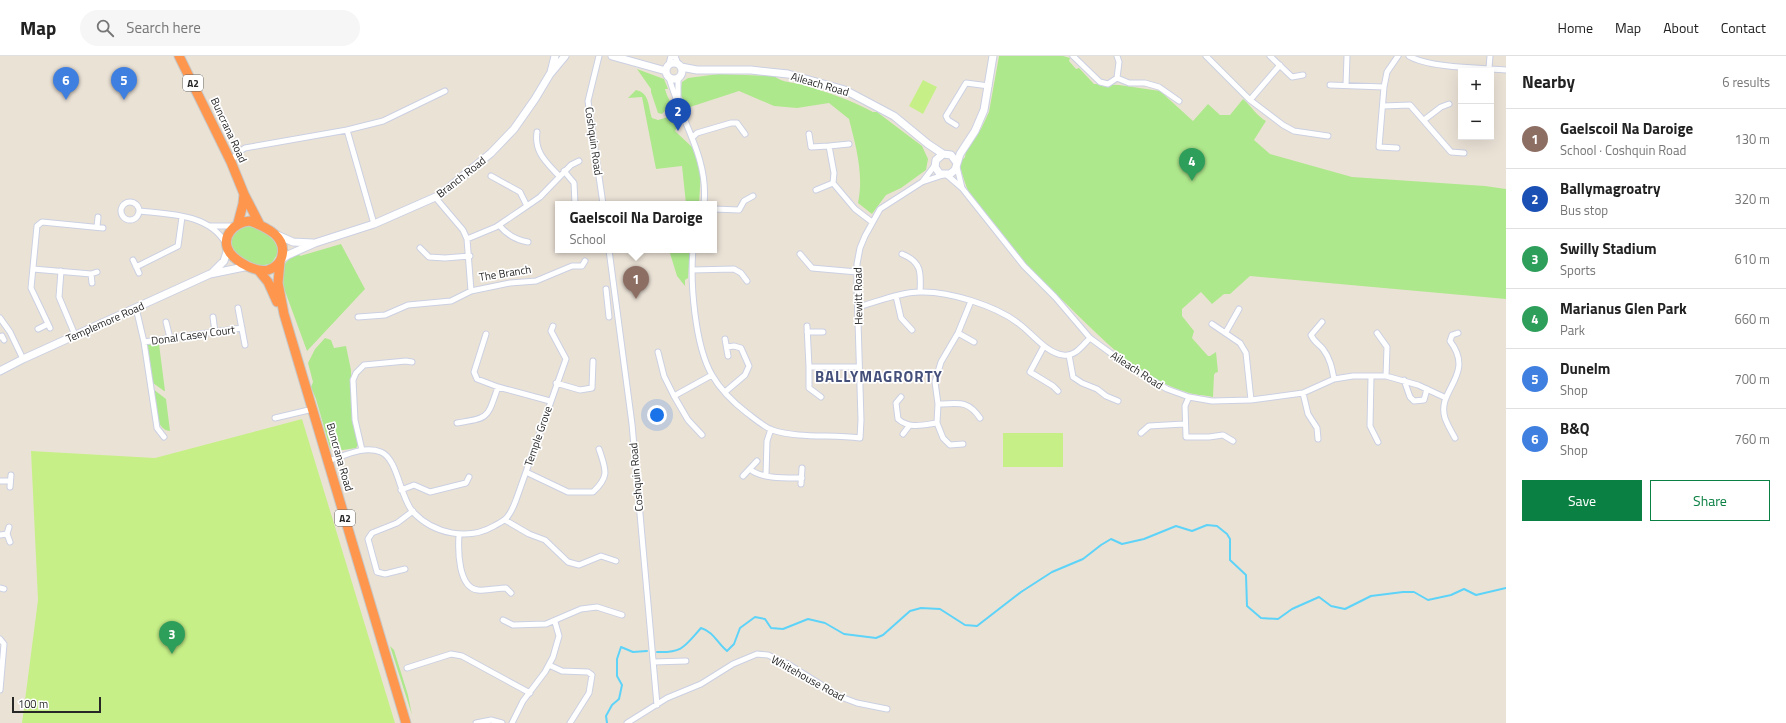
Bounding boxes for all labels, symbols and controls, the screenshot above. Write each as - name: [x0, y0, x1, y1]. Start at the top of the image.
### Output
- search box: [80, 10, 360, 46]
- text: Map: [20, 13, 56, 42]
- text: Search here: [126, 16, 201, 39]
- icon: search: [94, 17, 116, 39]
- text: Home: [1558, 17, 1593, 38]
- text: Map: [1615, 17, 1641, 38]
- text: About: [1663, 17, 1699, 38]
- text: Contact: [1721, 17, 1766, 38]
- pin: 6: [53, 67, 79, 100]
- pin: 5: [111, 67, 137, 100]
- street label: Aileach Road: [789, 68, 851, 100]
- map controls: [1458, 68, 1494, 140]
- button: +: [1458, 68, 1494, 104]
- text: Nearby: [1522, 69, 1575, 95]
- text: 6 results: [1722, 72, 1770, 92]
- road number: A2: [183, 75, 203, 91]
- street label: Buncrana Road: [207, 95, 251, 165]
- pin: 2: [665, 98, 691, 131]
- button: −: [1458, 104, 1494, 140]
- street label: Coshquin Road: [581, 106, 607, 176]
- text: Gaelscoil Na Daroige: [1560, 117, 1693, 140]
- text: 1: [1531, 129, 1539, 149]
- text: 130 m: [1734, 129, 1770, 149]
- text: School · Coshquin Road: [1560, 140, 1686, 160]
- pin: 4: [1179, 148, 1205, 181]
- street label: Branch Road: [433, 152, 489, 201]
- text: Ballymagroatry: [1560, 177, 1660, 200]
- text: 2: [1531, 189, 1539, 209]
- text: 320 m: [1734, 189, 1770, 209]
- text: Bus stop: [1560, 200, 1608, 220]
- popup: [555, 201, 717, 253]
- text: Gaelscoil Na Daroige: [569, 206, 703, 229]
- text: School: [569, 229, 606, 249]
- text: Swilly Stadium: [1560, 237, 1657, 260]
- text: 3: [1531, 249, 1539, 269]
- text: 610 m: [1734, 249, 1770, 269]
- text: Sports: [1560, 260, 1596, 280]
- street label: The Branch: [478, 261, 532, 285]
- pin: 1: [623, 266, 649, 299]
- street label: Hewitt Road: [849, 267, 867, 325]
- text: Marianus Glen Park: [1560, 297, 1687, 320]
- street label: Templemore Road: [63, 298, 147, 346]
- text: 4: [1531, 309, 1539, 329]
- text: 660 m: [1734, 309, 1770, 329]
- text: Park: [1560, 320, 1585, 340]
- street label: Donal Casey Court: [150, 321, 236, 349]
- street label: Aileach Road: [1108, 347, 1166, 393]
- text: Dunelm: [1560, 357, 1610, 380]
- district label: BALLYMAGRORTY: [815, 365, 943, 388]
- text: 5: [1531, 369, 1539, 389]
- text: 700 m: [1734, 369, 1770, 389]
- text: Shop: [1560, 380, 1588, 400]
- street label: Temple Grove: [520, 403, 556, 468]
- your location: [647, 405, 667, 425]
- text: B&Q: [1560, 417, 1589, 440]
- street label: Buncrana Road: [323, 421, 357, 493]
- text: 6: [1531, 429, 1539, 449]
- text: 760 m: [1734, 429, 1770, 449]
- text: Shop: [1560, 440, 1588, 460]
- street label: Coshquin Road: [625, 442, 647, 512]
- button: Save: [1522, 480, 1642, 521]
- button: Share: [1650, 480, 1770, 521]
- road number: A2: [335, 510, 355, 526]
- pin: 3: [159, 621, 185, 654]
- street label: Whitehouse Road: [768, 651, 848, 705]
- scale bar: [12, 695, 101, 714]
- text: 100 m: [18, 696, 48, 712]

